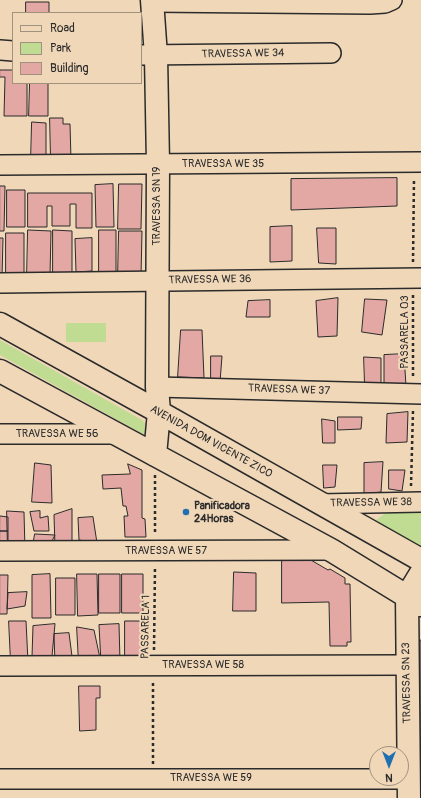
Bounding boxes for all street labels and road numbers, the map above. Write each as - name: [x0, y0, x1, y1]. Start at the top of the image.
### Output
- street label: TRAVESSA WE 34: [201, 47, 285, 61]
- street label: TRAVESSA WE 35: [182, 157, 264, 171]
- street label: TRAVESSA SN 19: [150, 166, 164, 246]
- street label: TRAVESSA WE 36: [168, 273, 252, 287]
- street label: PASSARELA 03: [398, 295, 412, 369]
- street label: TRAVESSA WE 37: [248, 382, 330, 398]
- street label: AVENIDA DOM VICENTE ZICO: [148, 403, 274, 481]
- street label: TRAVESSA WE 56: [16, 427, 98, 441]
- street label: TRAVESSA WE 38: [330, 496, 412, 510]
- street label: TRAVESSA WE 57: [125, 544, 207, 558]
- street label: PASSARELA 1: [139, 595, 153, 659]
- street label: TRAVESSA SN 23: [400, 642, 414, 724]
- street label: TRAVESSA WE 58: [162, 658, 244, 672]
- street label: TRAVESSA WE 59: [170, 771, 252, 785]

